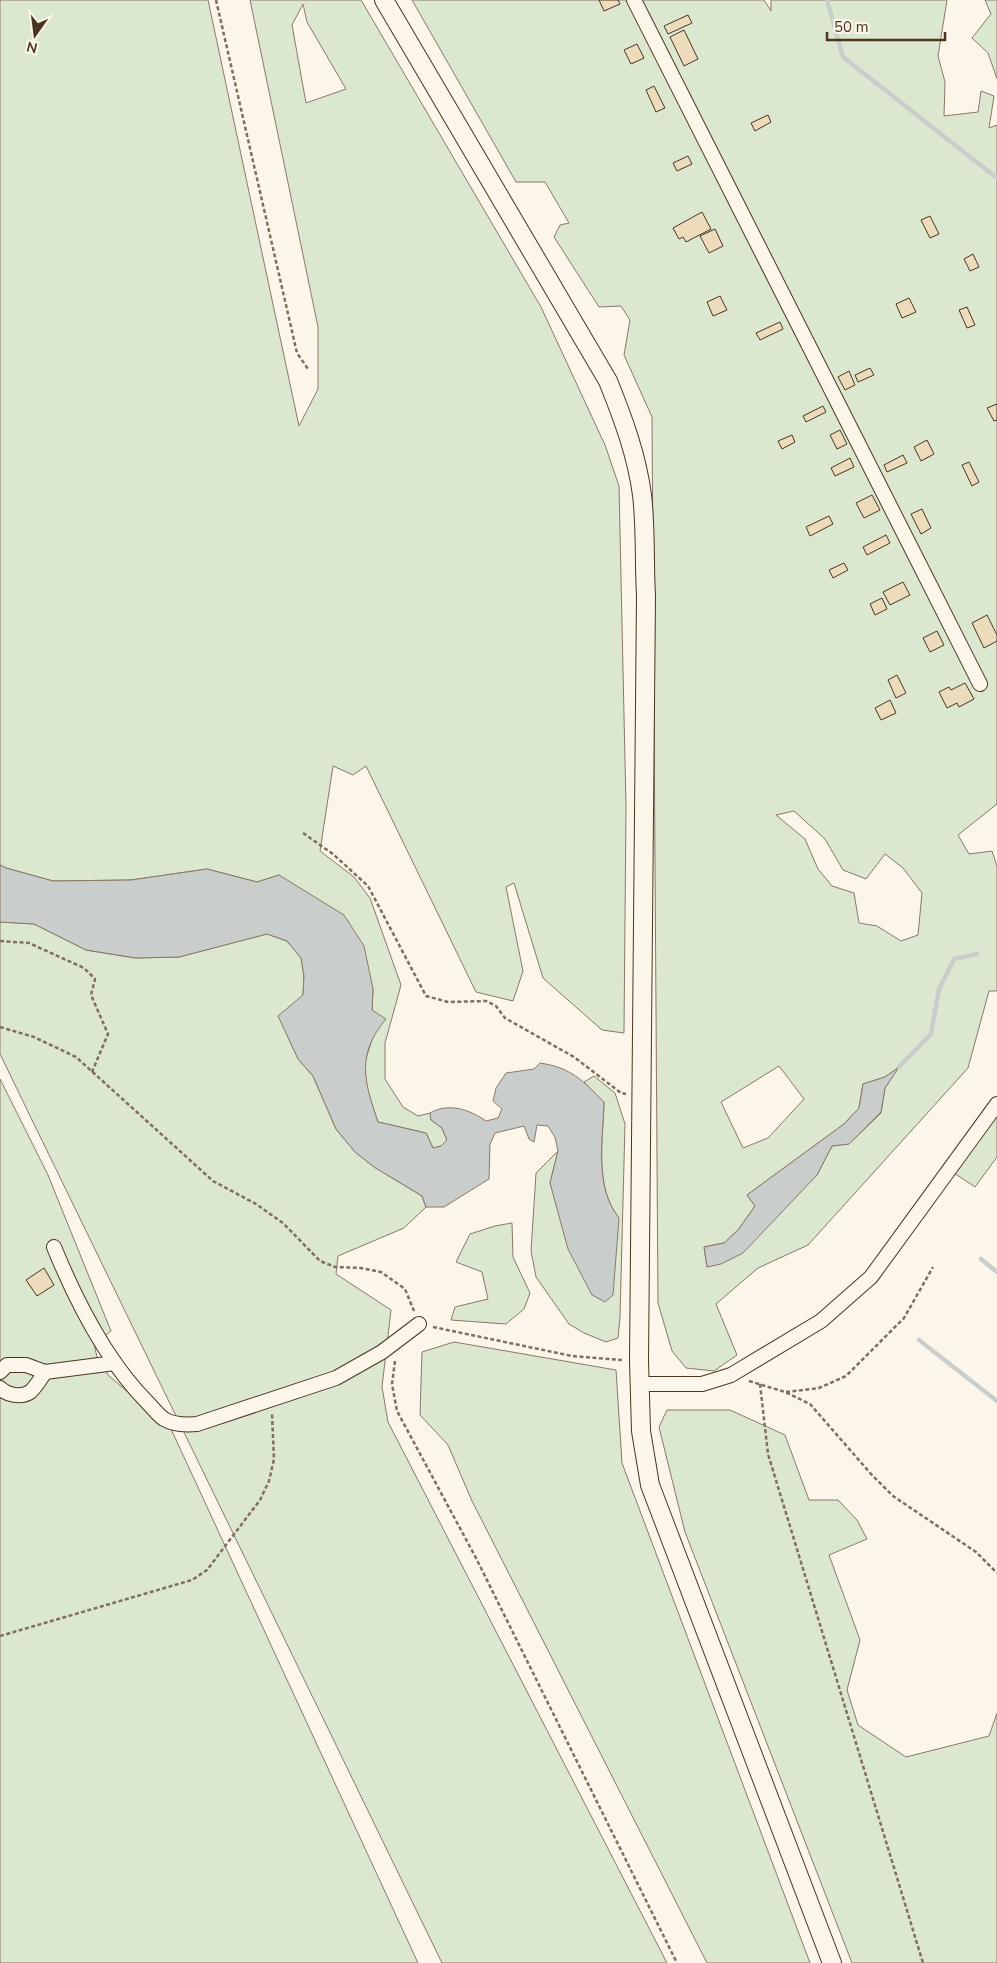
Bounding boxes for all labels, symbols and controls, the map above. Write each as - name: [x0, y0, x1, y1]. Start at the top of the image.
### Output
- north arrow: [10, 10, 60, 60]
- scale bar: [827, 10, 944, 42]
- text: 50 m: [834, 17, 869, 37]
- text: N: [25, 37, 39, 58]

